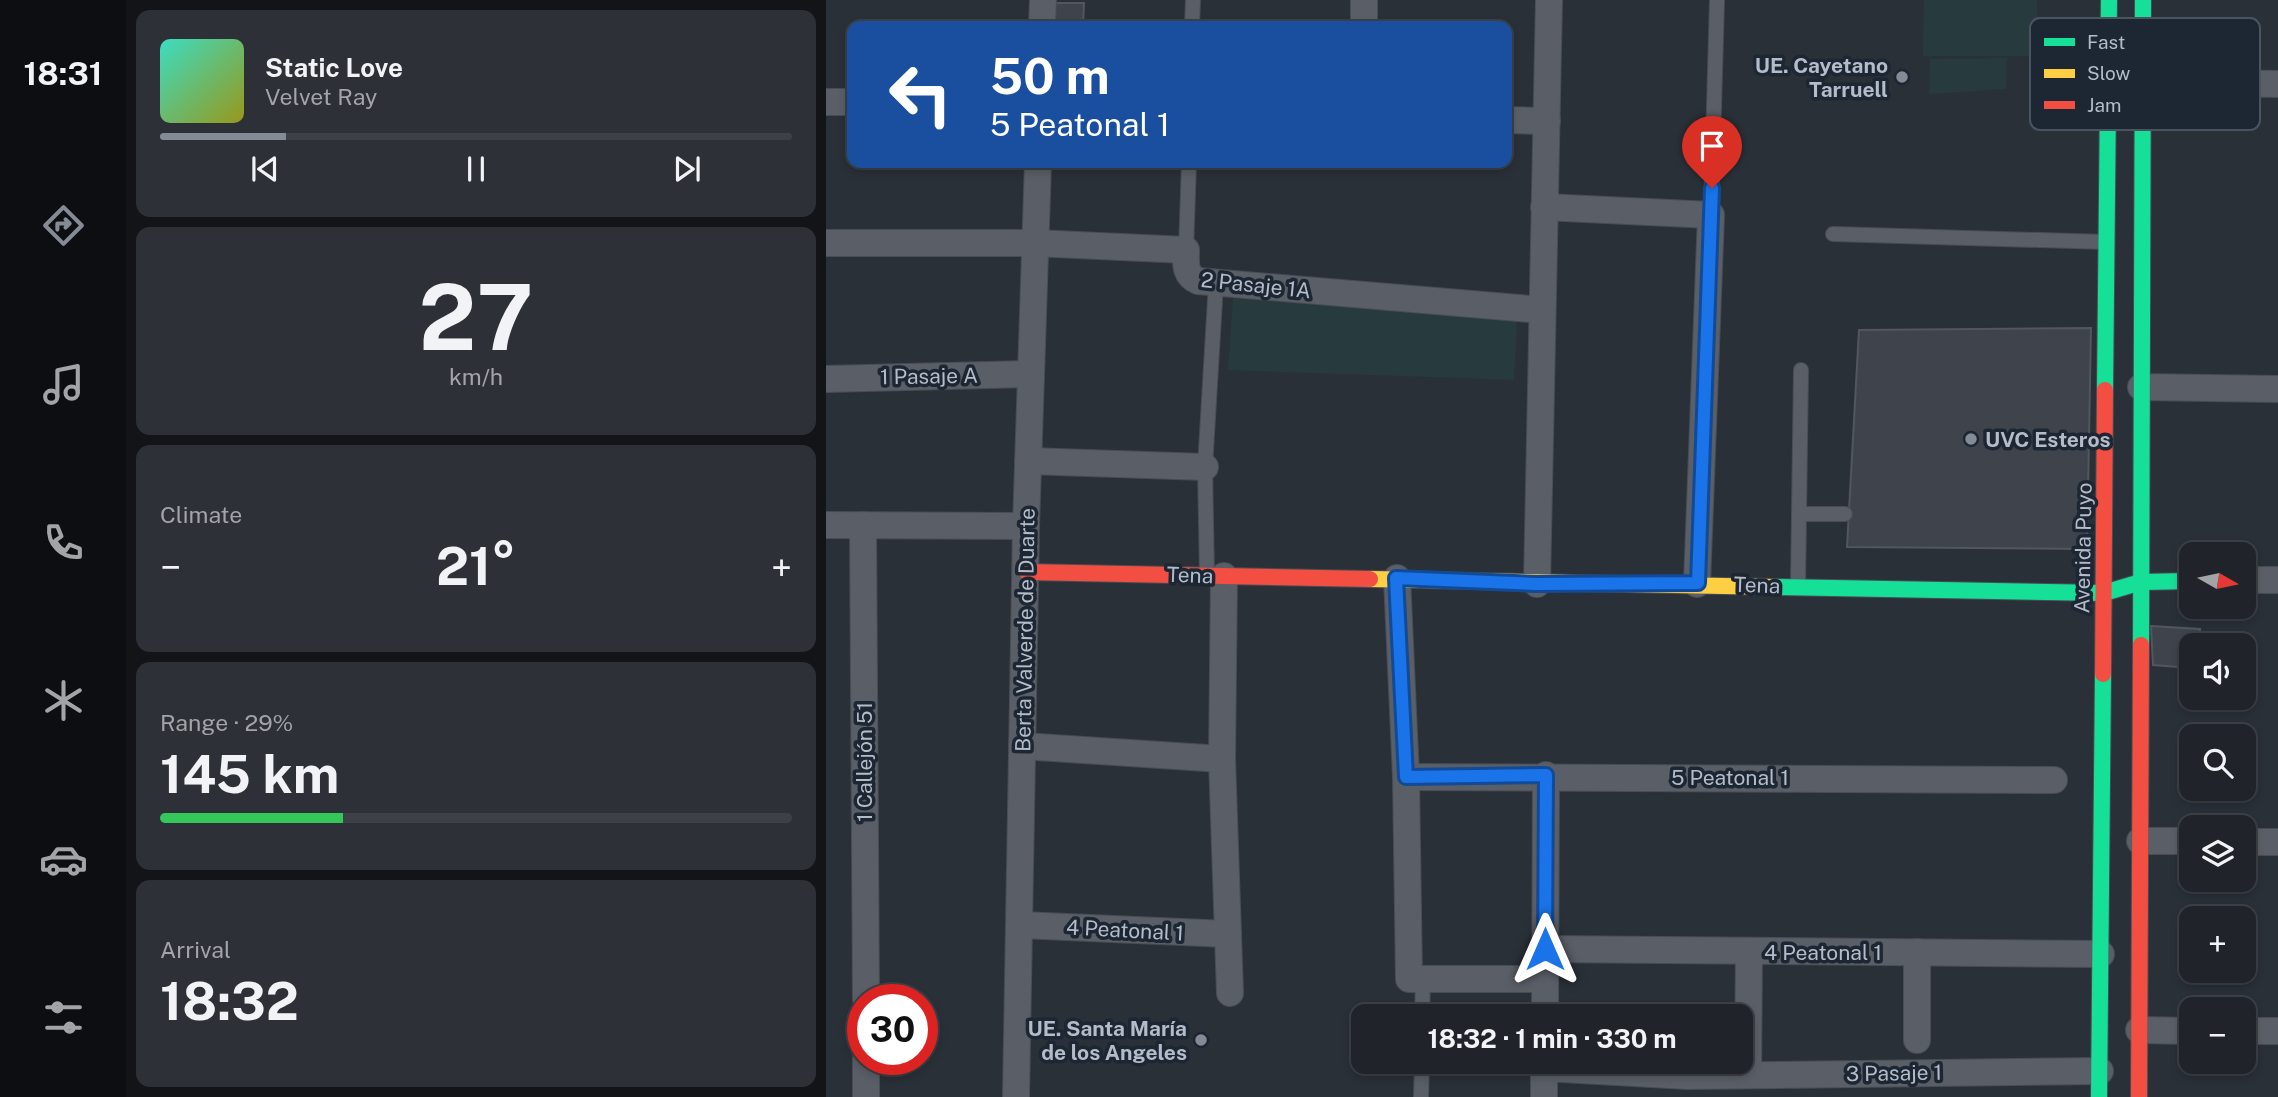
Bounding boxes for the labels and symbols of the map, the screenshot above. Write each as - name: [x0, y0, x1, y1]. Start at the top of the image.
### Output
- legend: [2030, 18, 2260, 130]
- text: Fast: [2087, 31, 2125, 53]
- place label: UE. Cayetano Tarruell: [1755, 53, 1888, 102]
- text: Slow: [2087, 62, 2131, 84]
- marker: UE. Cayetano Tarruell: [1894, 69, 1910, 85]
- text: Jam: [2087, 94, 2121, 116]
- pin: [1682, 116, 1742, 188]
- street label: 2 Pasaje 1A: [1200, 267, 1312, 303]
- street label: 1 Pasaje A: [880, 363, 978, 389]
- place label: UVC Esteros: [1985, 427, 2111, 452]
- marker: UVC Esteros: [1963, 431, 1979, 447]
- street label: Avenida Puyo: [2069, 482, 2097, 614]
- street label: Berta Valverde de Duarte: [1010, 508, 1040, 752]
- north arrow: [2179, 542, 2256, 620]
- street label: Tena: [1166, 562, 1214, 588]
- street label: Tena: [1733, 572, 1781, 598]
- street label: 1 Callejón 51: [852, 702, 877, 822]
- street label: 5 Peatonal 1: [1671, 765, 1789, 790]
- position arrow: [1508, 912, 1582, 986]
- street label: 4 Peatonal 1: [1065, 914, 1185, 946]
- street label: 4 Peatonal 1: [1764, 940, 1882, 965]
- speed limit sign: 30: [847, 984, 938, 1075]
- place label: UE. Santa María de los Angeles: [1027, 1016, 1187, 1065]
- marker: UE. Santa María de los Angeles: [1193, 1032, 1209, 1048]
- street label: 3 Pasaje 1: [1846, 1060, 1942, 1086]

